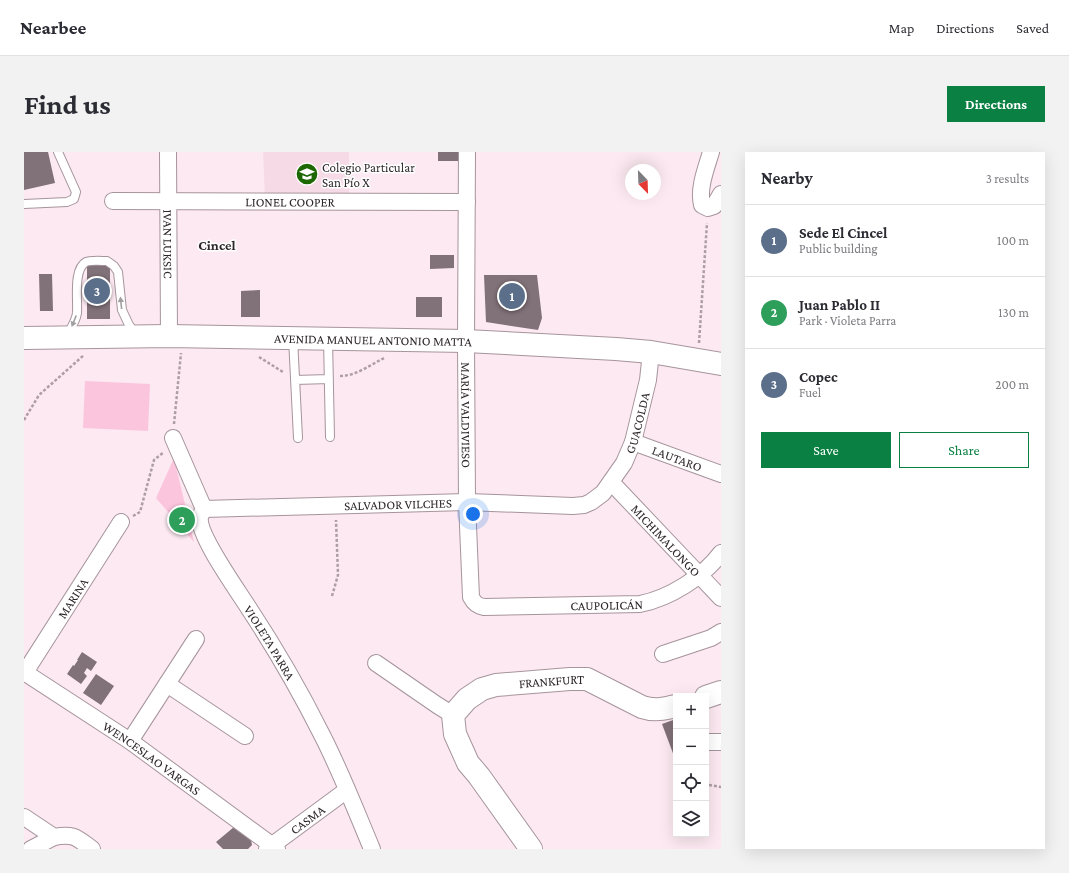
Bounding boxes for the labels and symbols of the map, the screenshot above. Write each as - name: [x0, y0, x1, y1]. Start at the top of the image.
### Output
- place label: Colegio Particular San Pío X: [322, 160, 415, 190]
- school or university icon: Colegio Particular San Pío X: [294, 161, 320, 187]
- north arrow: [625, 164, 661, 200]
- street label: LIONEL COOPER: [245, 194, 336, 210]
- street label: IVAN LUKSIC: [160, 209, 176, 279]
- district label: Cincel: [198, 237, 236, 253]
- pin: 3: [84, 276, 110, 306]
- pin: 1: [499, 281, 525, 311]
- one-way arrow: [118, 297, 125, 309]
- one-way arrow: [70, 315, 76, 327]
- street label: AVENIDA MANUEL ANTONIO MATTA: [274, 331, 473, 349]
- street label: MARÍA VALDIVIESO: [458, 362, 474, 468]
- street label: GUACOLDA: [622, 390, 653, 456]
- street label: LAUTARO: [650, 443, 704, 475]
- street label: SALVADOR VILCHES: [344, 495, 452, 513]
- street label: MICHIMALONGO: [628, 501, 704, 580]
- your location: [463, 504, 483, 524]
- pin: 2: [169, 505, 195, 535]
- street label: MARINA: [54, 575, 92, 621]
- street label: CAUPOLICÁN: [570, 597, 643, 613]
- street label: VIOLETA PARRA: [241, 602, 298, 683]
- street label: FRANKFURT: [518, 672, 584, 691]
- street label: WENCESLAO VARGAS: [100, 718, 203, 798]
- street label: CASMA: [287, 802, 328, 837]

